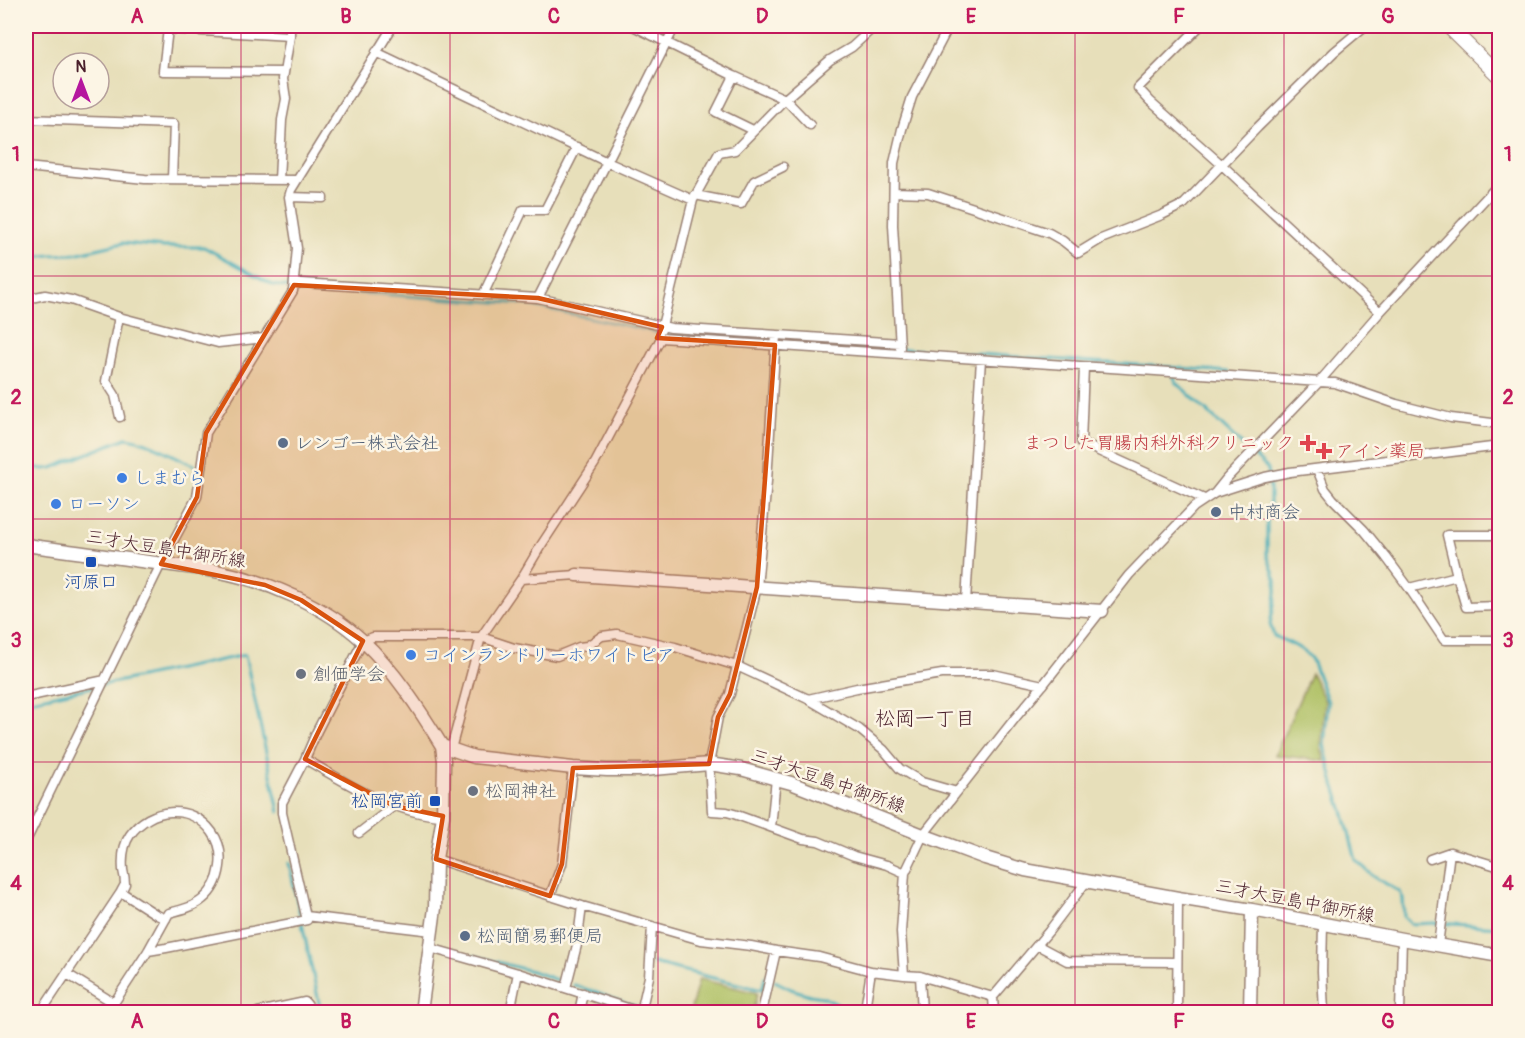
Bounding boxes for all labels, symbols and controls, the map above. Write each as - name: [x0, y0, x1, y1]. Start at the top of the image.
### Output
- text: A: [131, 4, 144, 29]
- text: B: [340, 4, 352, 29]
- text: C: [548, 4, 560, 29]
- text: D: [756, 4, 769, 29]
- text: E: [966, 4, 977, 29]
- text: F: [1173, 4, 1185, 29]
- text: G: [1381, 4, 1395, 29]
- north arrow: [51, 51, 111, 111]
- text: N: [76, 57, 87, 77]
- text: 1: [12, 142, 20, 167]
- text: 1: [1504, 142, 1512, 167]
- text: 2: [10, 385, 22, 410]
- text: 2: [1502, 385, 1514, 410]
- place label: レンゴー株式会社: [295, 432, 439, 455]
- place label: まつした胃腸内科外科クリニック: [1024, 432, 1294, 455]
- marker: まつした胃腸内科外科クリニック: [1299, 434, 1317, 452]
- marker: レンゴー株式会社: [276, 436, 290, 450]
- place label: アイン薬局: [1336, 440, 1425, 463]
- marker: アイン薬局: [1317, 444, 1331, 458]
- place label: しまむら: [134, 467, 206, 490]
- marker: しまむら: [115, 471, 129, 485]
- place label: ローソン: [68, 493, 140, 516]
- marker: ローソン: [49, 497, 63, 511]
- place label: 中村商会: [1228, 501, 1300, 524]
- marker: 中村商会: [1209, 505, 1223, 519]
- street label: 三才大豆島中御所線: [84, 525, 248, 573]
- marker: 河原口: [84, 555, 98, 569]
- place label: 河原口: [64, 571, 118, 594]
- text: 3: [10, 628, 22, 653]
- text: 3: [1502, 628, 1514, 653]
- place label: コインランドリーホワイトピア: [423, 644, 675, 667]
- marker: コインランドリーホワイトピア: [404, 648, 418, 662]
- place label: 創価学会: [313, 663, 385, 686]
- marker: 創価学会: [294, 667, 308, 681]
- district label: 松岡一丁目: [875, 706, 975, 731]
- street label: 三才大豆島中御所線: [748, 744, 908, 818]
- place label: 松岡神社: [485, 780, 557, 803]
- marker: 松岡神社: [466, 784, 480, 798]
- place label: 松岡宮前: [351, 790, 423, 813]
- marker: 松岡宮前: [428, 794, 442, 808]
- text: 4: [10, 871, 22, 896]
- text: 4: [1502, 871, 1514, 896]
- street label: 三才大豆島中御所線: [1213, 874, 1377, 928]
- place label: 松岡簡易郵便局: [477, 925, 603, 948]
- marker: 松岡簡易郵便局: [458, 929, 472, 943]
- text: A: [131, 1009, 144, 1034]
- text: B: [340, 1009, 352, 1034]
- text: C: [548, 1009, 560, 1034]
- text: D: [756, 1009, 769, 1034]
- text: E: [966, 1009, 977, 1034]
- text: F: [1173, 1009, 1185, 1034]
- text: G: [1381, 1009, 1395, 1034]

